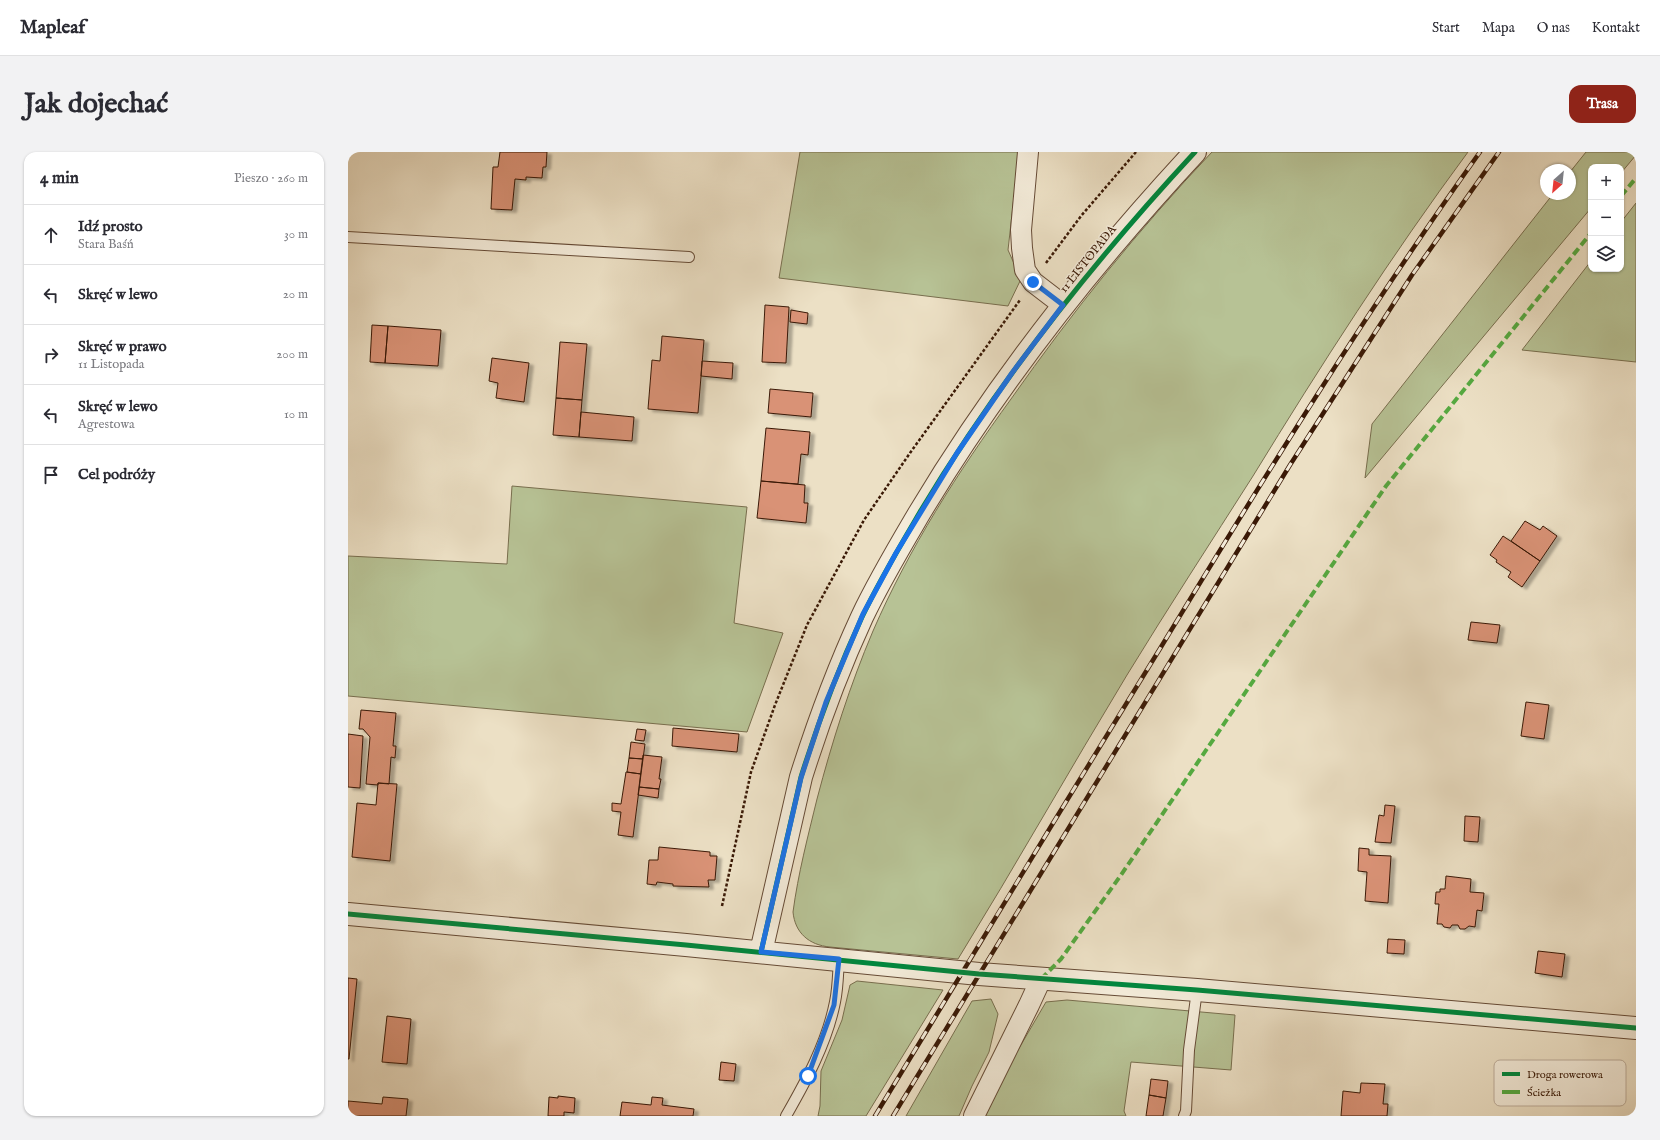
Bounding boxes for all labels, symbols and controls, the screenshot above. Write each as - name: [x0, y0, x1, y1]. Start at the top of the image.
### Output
- text: Mapleaf: [20, 16, 85, 40]
- text: Start: [1432, 19, 1460, 37]
- text: Mapa: [1482, 19, 1515, 37]
- text: O nas: [1537, 19, 1570, 37]
- text: Kontakt: [1592, 19, 1640, 37]
- button: Trasa: [1569, 85, 1636, 123]
- text: Jak dojechać: [24, 87, 168, 122]
- north arrow: [1540, 164, 1576, 200]
- map controls: [1588, 164, 1624, 272]
- button: +: [1588, 164, 1624, 200]
- text: 4 min: [40, 168, 79, 189]
- text: Pieszo · 260 m: [234, 170, 308, 187]
- button: −: [1588, 200, 1624, 236]
- text: Idź prosto: [78, 217, 143, 236]
- street label: 11 LISTOPADA: [1056, 222, 1120, 296]
- icon: ahead: [40, 224, 62, 246]
- text: 30 m: [284, 226, 308, 243]
- text: Stara Baśń: [78, 236, 134, 253]
- button: layers: [1588, 236, 1624, 272]
- route end: [1024, 273, 1042, 291]
- icon: left: [40, 284, 62, 306]
- text: Skręć w lewo: [78, 285, 158, 304]
- text: 20 m: [283, 286, 308, 303]
- text: Skręć w prawo: [78, 337, 167, 356]
- icon: right: [40, 344, 62, 366]
- text: 200 m: [276, 346, 308, 363]
- text: 11 Listopada: [78, 356, 144, 373]
- text: Skręć w lewo: [78, 397, 158, 416]
- icon: left: [40, 404, 62, 426]
- text: 10 m: [284, 406, 308, 423]
- text: Agrestowa: [78, 416, 135, 433]
- icon: arrive: [40, 464, 62, 486]
- text: Cel podróży: [78, 465, 155, 484]
- legend: [1494, 1060, 1626, 1106]
- route start: [799, 1067, 817, 1085]
- text: Droga rowerowa: [1527, 1068, 1603, 1082]
- text: Ścieżka: [1527, 1086, 1561, 1100]

